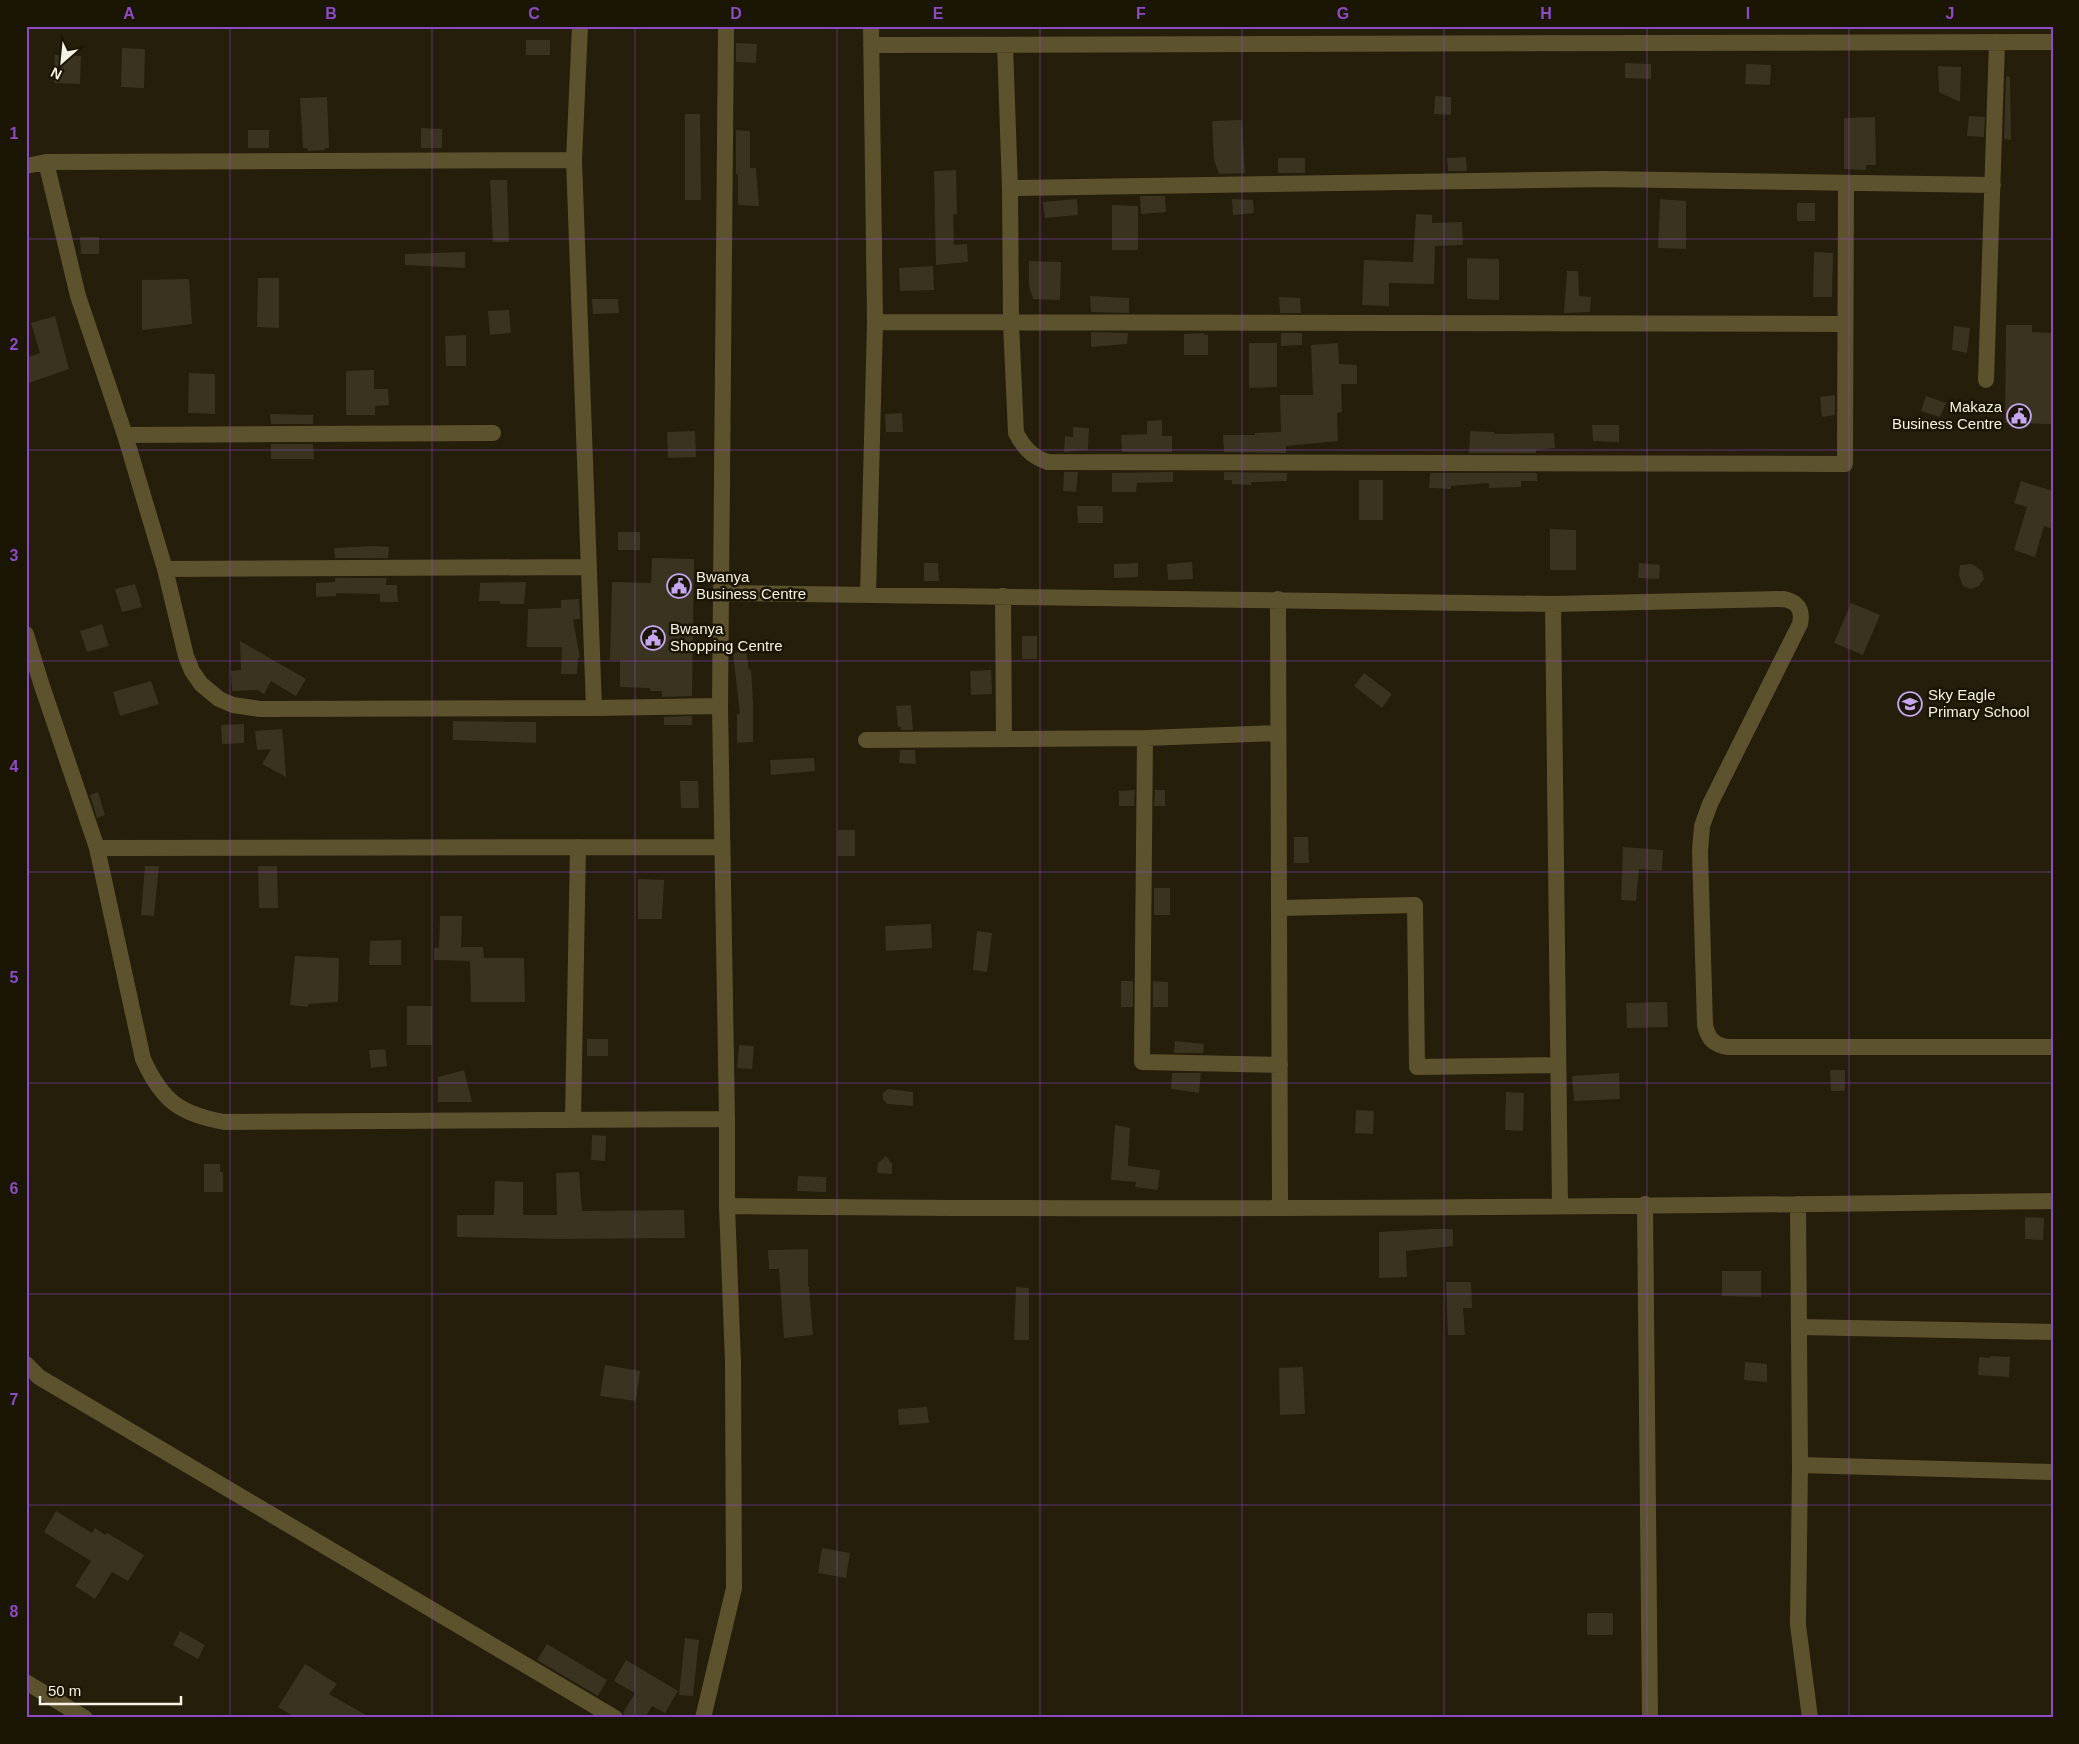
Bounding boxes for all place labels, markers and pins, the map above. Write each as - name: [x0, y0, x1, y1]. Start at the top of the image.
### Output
- place label: Makaza Business Centre: [1892, 398, 2003, 432]
- public building icon: Makaza Business Centre: [2006, 403, 2032, 429]
- place label: Bwanya Business Centre: [696, 568, 806, 602]
- public building icon: Bwanya Business Centre: [666, 573, 692, 599]
- place label: Bwanya Shopping Centre: [670, 620, 783, 654]
- public building icon: Bwanya Shopping Centre: [640, 625, 666, 651]
- place label: Sky Eagle Primary School: [1928, 686, 2030, 720]
- school or university icon: Sky Eagle Primary School: [1897, 691, 1923, 717]

